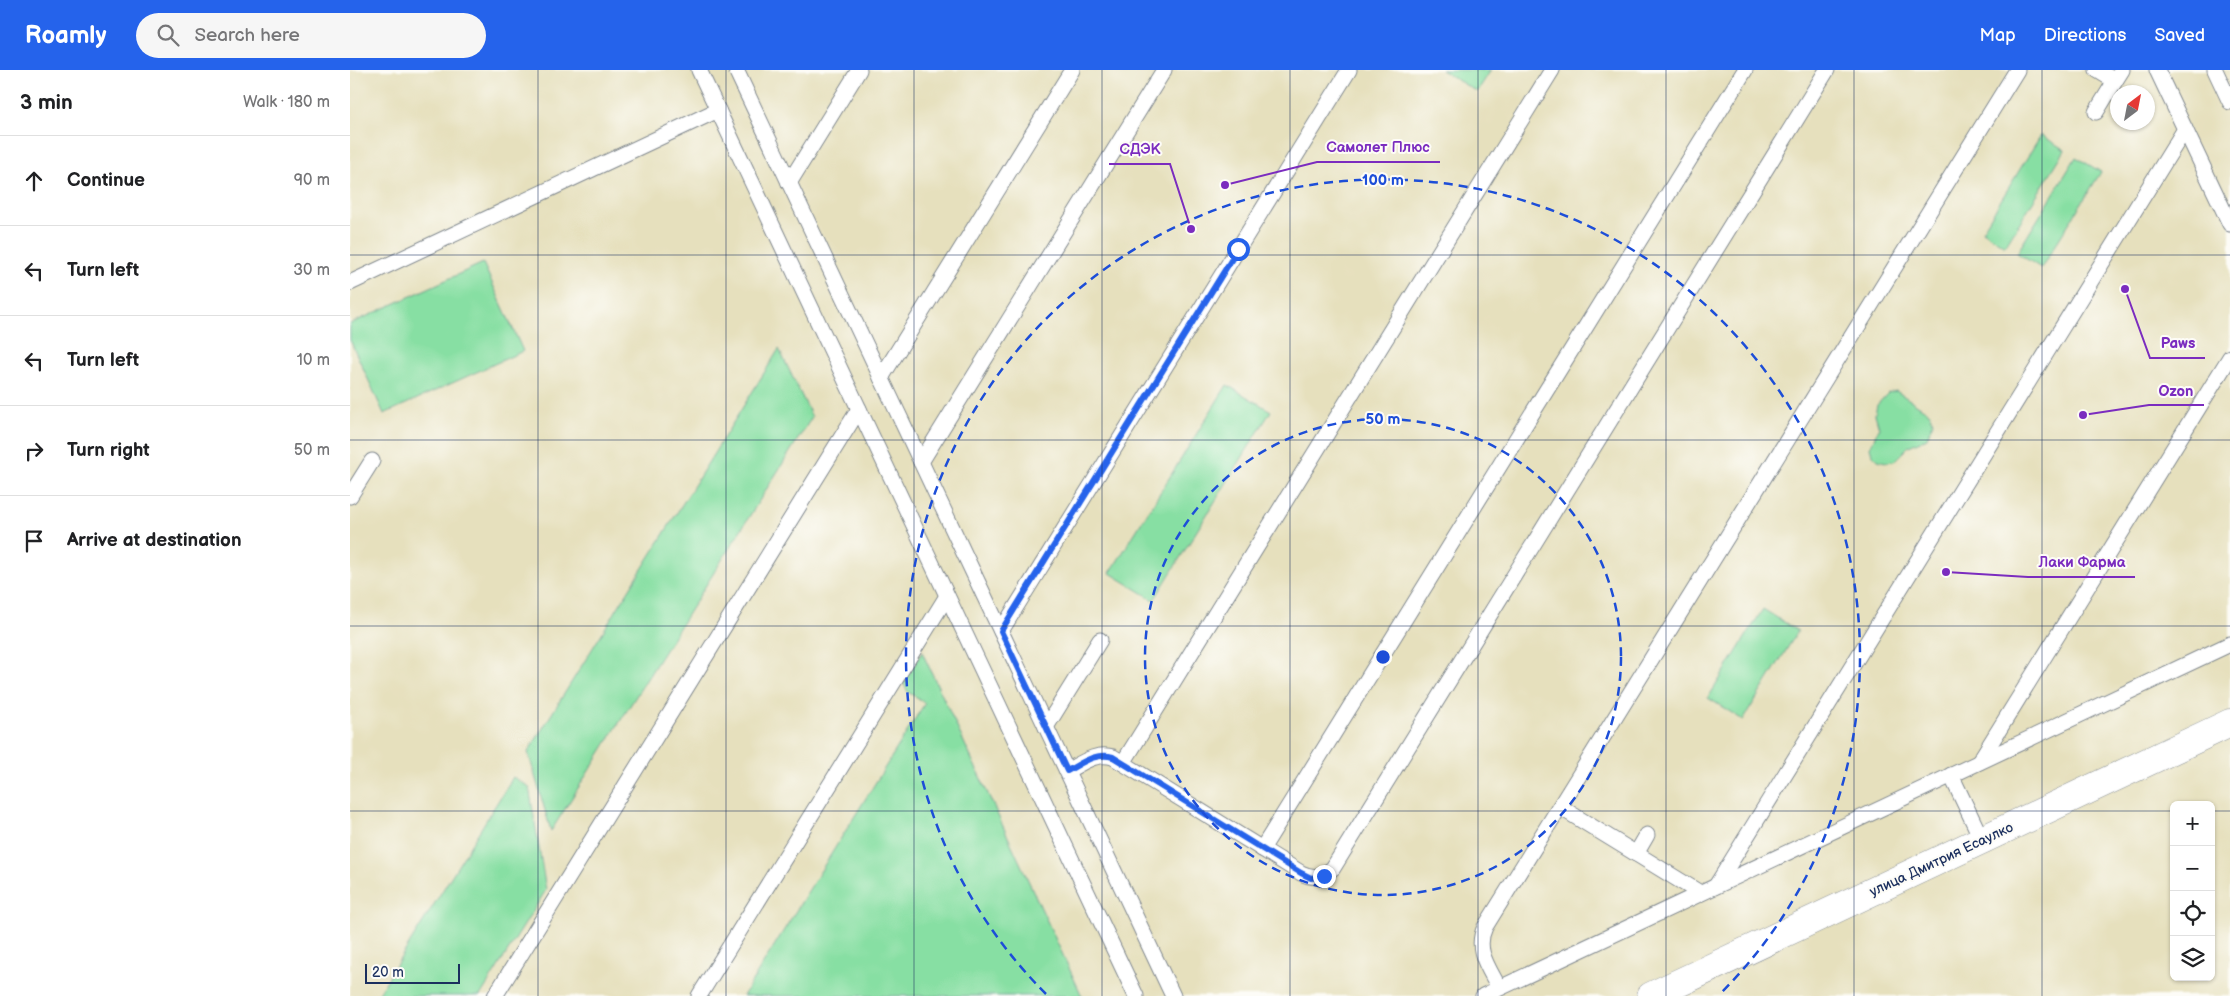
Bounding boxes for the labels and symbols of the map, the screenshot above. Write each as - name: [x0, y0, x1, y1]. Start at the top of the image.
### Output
- north arrow: [2110, 85, 2155, 130]
- callout: Самолет Плюс: [1317, 132, 1440, 162]
- callout: СДЭК: [1109, 134, 1170, 164]
- text: Самолет Плюс: [1326, 138, 1430, 157]
- text: СДЭК: [1120, 140, 1161, 159]
- text: 100 m: [1362, 171, 1404, 190]
- route start: [1227, 238, 1250, 261]
- callout: Paws: [2150, 328, 2205, 358]
- text: Paws: [2161, 334, 2195, 353]
- callout: Ozon: [2149, 375, 2204, 405]
- text: Ozon: [2159, 382, 2193, 401]
- text: 50 m: [1366, 410, 1401, 429]
- callout: Лаки Фарма: [2028, 547, 2135, 577]
- text: Лаки Фарма: [2038, 553, 2126, 572]
- centre of rings: [1374, 648, 1392, 666]
- street label: улица Дмитрия Есаулко: [1867, 819, 2016, 900]
- route end: [1313, 865, 1336, 888]
- scale bar: [365, 961, 460, 984]

